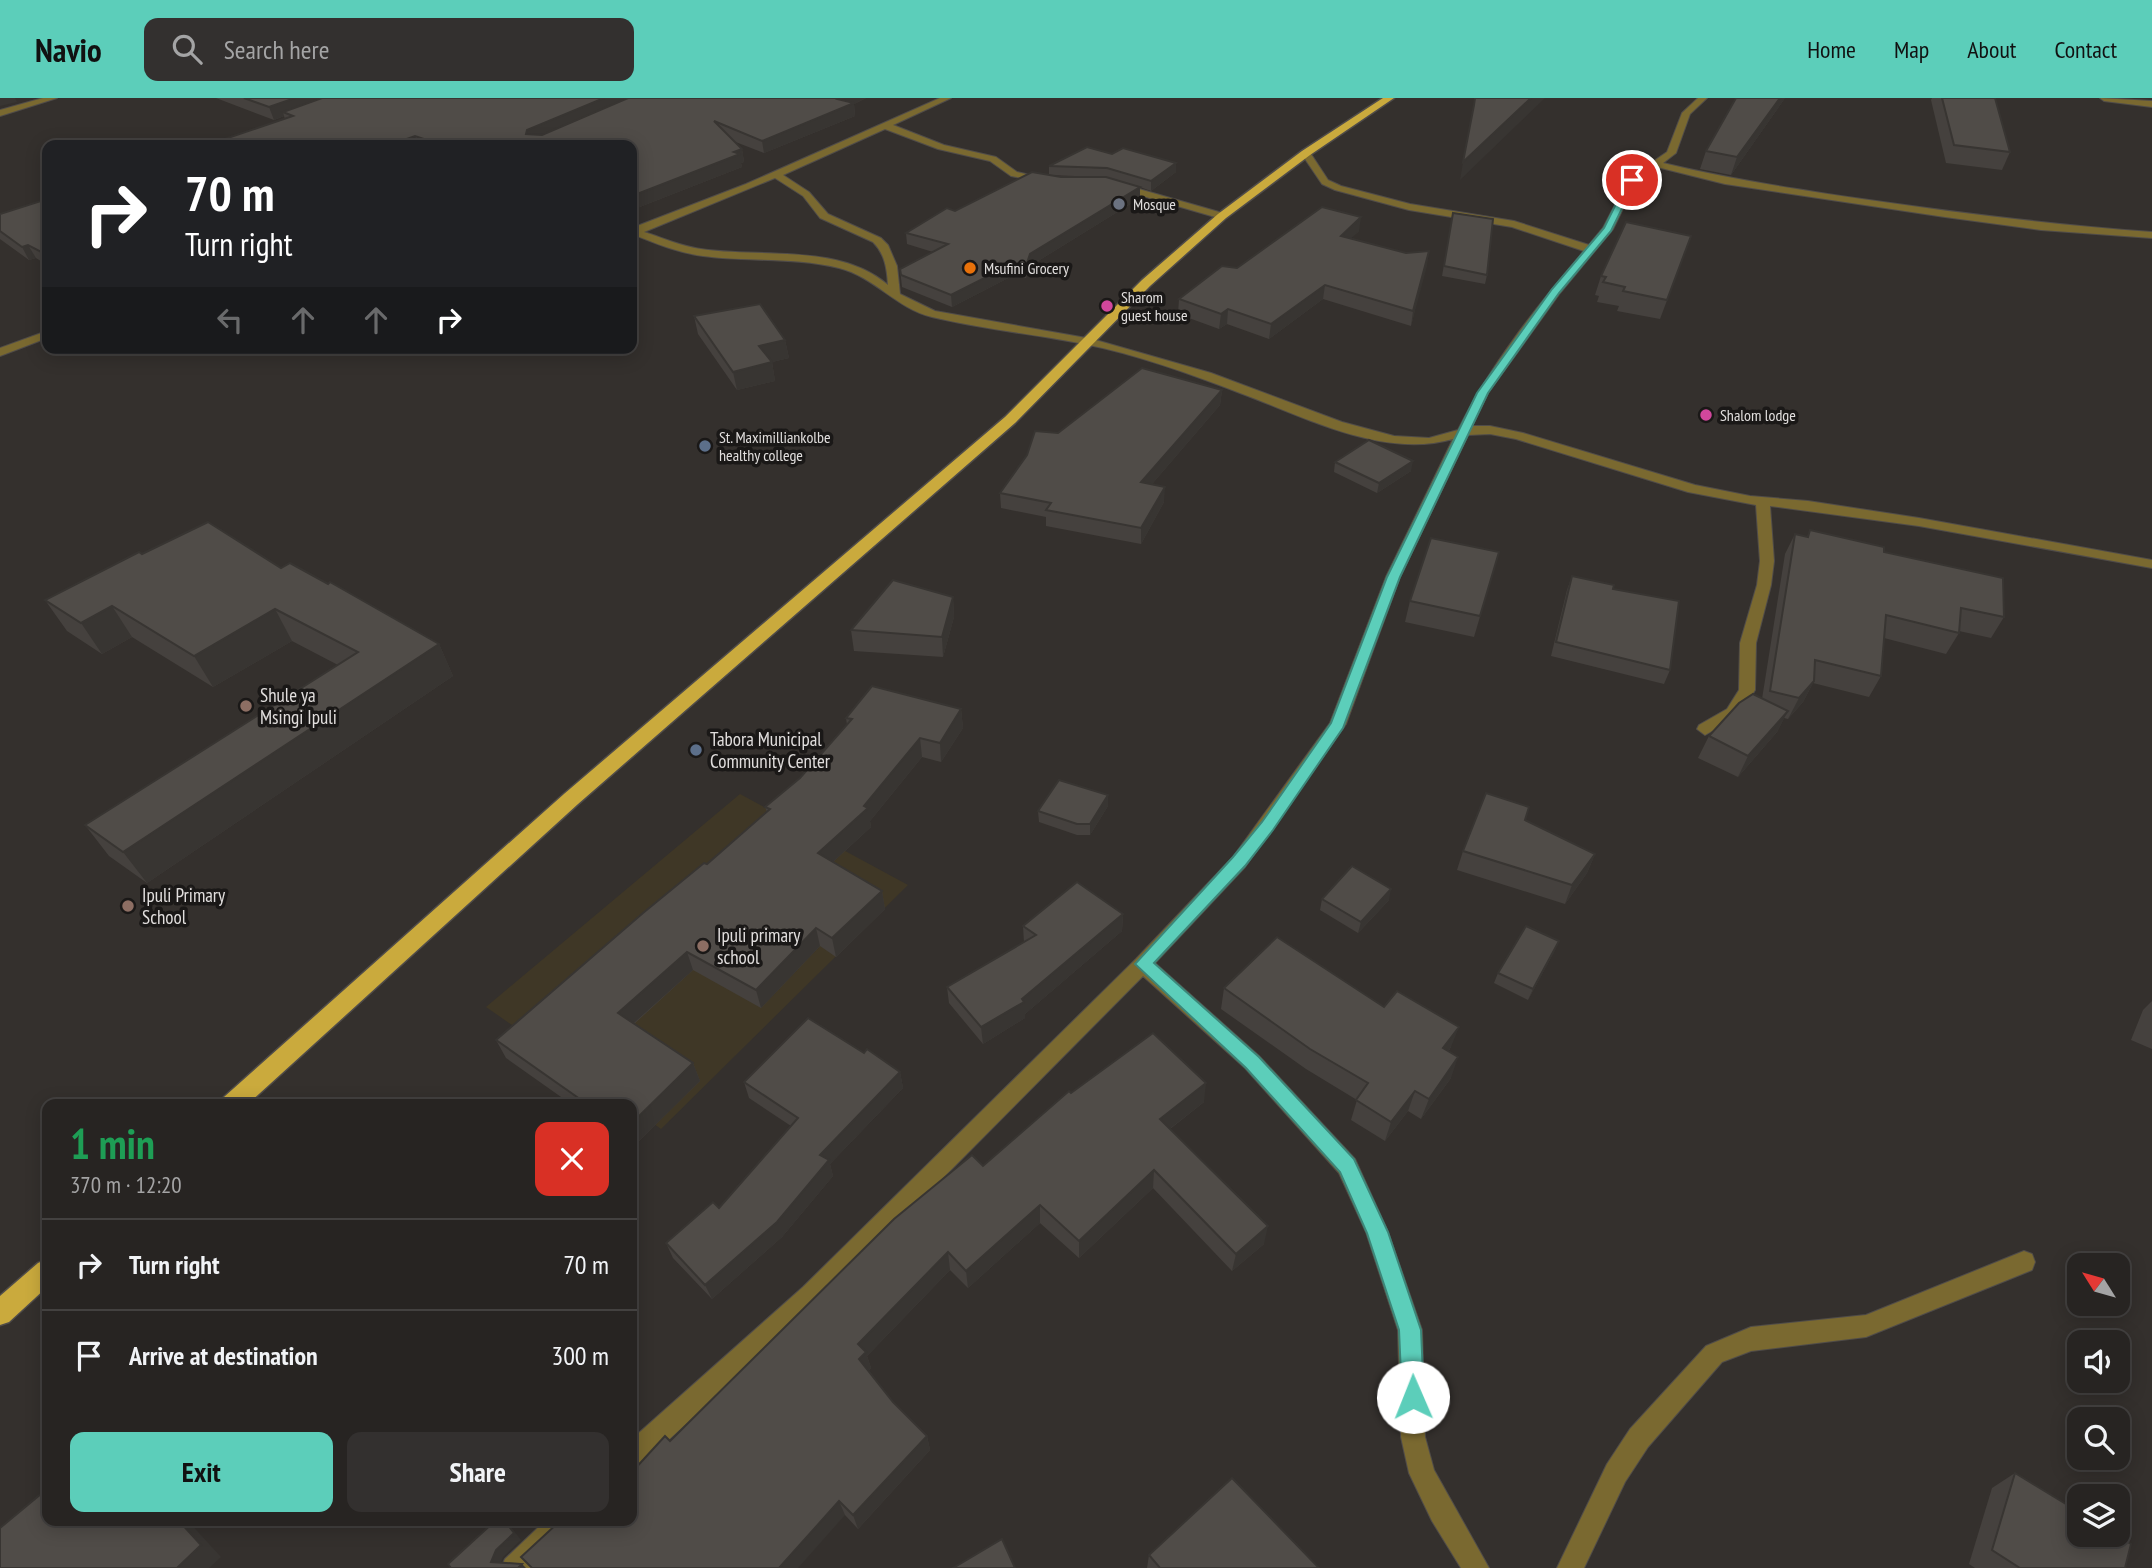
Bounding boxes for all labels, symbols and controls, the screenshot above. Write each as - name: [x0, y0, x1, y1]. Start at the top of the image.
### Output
- search box: [144, 18, 634, 81]
- text: Navio: [35, 28, 102, 71]
- icon: search: [168, 30, 206, 68]
- text: Search here: [224, 33, 329, 66]
- text: Home: [1807, 34, 1856, 65]
- text: Map: [1894, 34, 1929, 65]
- text: About: [1967, 34, 2016, 65]
- text: Contact: [2054, 34, 2117, 65]
- pin: [1602, 150, 1662, 210]
- text: 70 m: [185, 161, 274, 225]
- icon: arrive: [1613, 161, 1651, 199]
- icon: right: [70, 168, 161, 259]
- place label: Mosque: [1133, 194, 1176, 214]
- marker: Mosque: [1111, 196, 1127, 212]
- text: Turn right: [185, 223, 293, 265]
- place label: Msufini Grocery: [984, 258, 1069, 278]
- marker: Msufini Grocery: [962, 260, 978, 276]
- place label: Sharom guest house: [1121, 287, 1188, 325]
- marker: Sharom guest house: [1099, 298, 1115, 314]
- icon: left: [211, 301, 249, 339]
- icon: ahead: [284, 301, 322, 339]
- icon: ahead: [357, 301, 395, 339]
- icon: right: [430, 301, 468, 339]
- place label: Shalom lodge: [1720, 405, 1796, 425]
- marker: Shalom lodge: [1698, 407, 1714, 423]
- place label: St. Maximilliankolbe healthy college: [719, 427, 831, 465]
- marker: St. Maximilliankolbe healthy college: [697, 438, 713, 454]
- place label: Shule ya Msingi Ipuli: [260, 683, 337, 729]
- marker: Shule ya Msingi Ipuli: [238, 698, 254, 714]
- place label: Tabora Municipal Community Center: [710, 727, 831, 773]
- marker: Tabora Municipal Community Center: [688, 742, 704, 758]
- place label: Ipuli Primary School: [142, 883, 226, 929]
- marker: Ipuli Primary School: [120, 898, 136, 914]
- place label: Ipuli primary school: [717, 923, 801, 969]
- marker: Ipuli primary school: [695, 938, 711, 954]
- text: 1 min: [70, 1116, 155, 1171]
- button: close: [535, 1122, 609, 1196]
- text: 370 m · 12:20: [70, 1170, 182, 1199]
- icon: right: [70, 1246, 108, 1284]
- text: Turn right: [129, 1248, 220, 1281]
- text: 70 m: [563, 1248, 609, 1281]
- north arrow: [2067, 1253, 2130, 1316]
- map controls: [2067, 1253, 2130, 1547]
- button: sound: [2067, 1330, 2130, 1393]
- icon: arrive: [70, 1337, 108, 1375]
- text: Arrive at destination: [129, 1339, 318, 1372]
- text: 300 m: [551, 1339, 609, 1372]
- position arrow: [1376, 1360, 1450, 1434]
- button: search: [2067, 1407, 2130, 1470]
- button: Exit: [70, 1432, 333, 1512]
- button: Share: [347, 1432, 609, 1512]
- button: layers: [2067, 1484, 2130, 1547]

